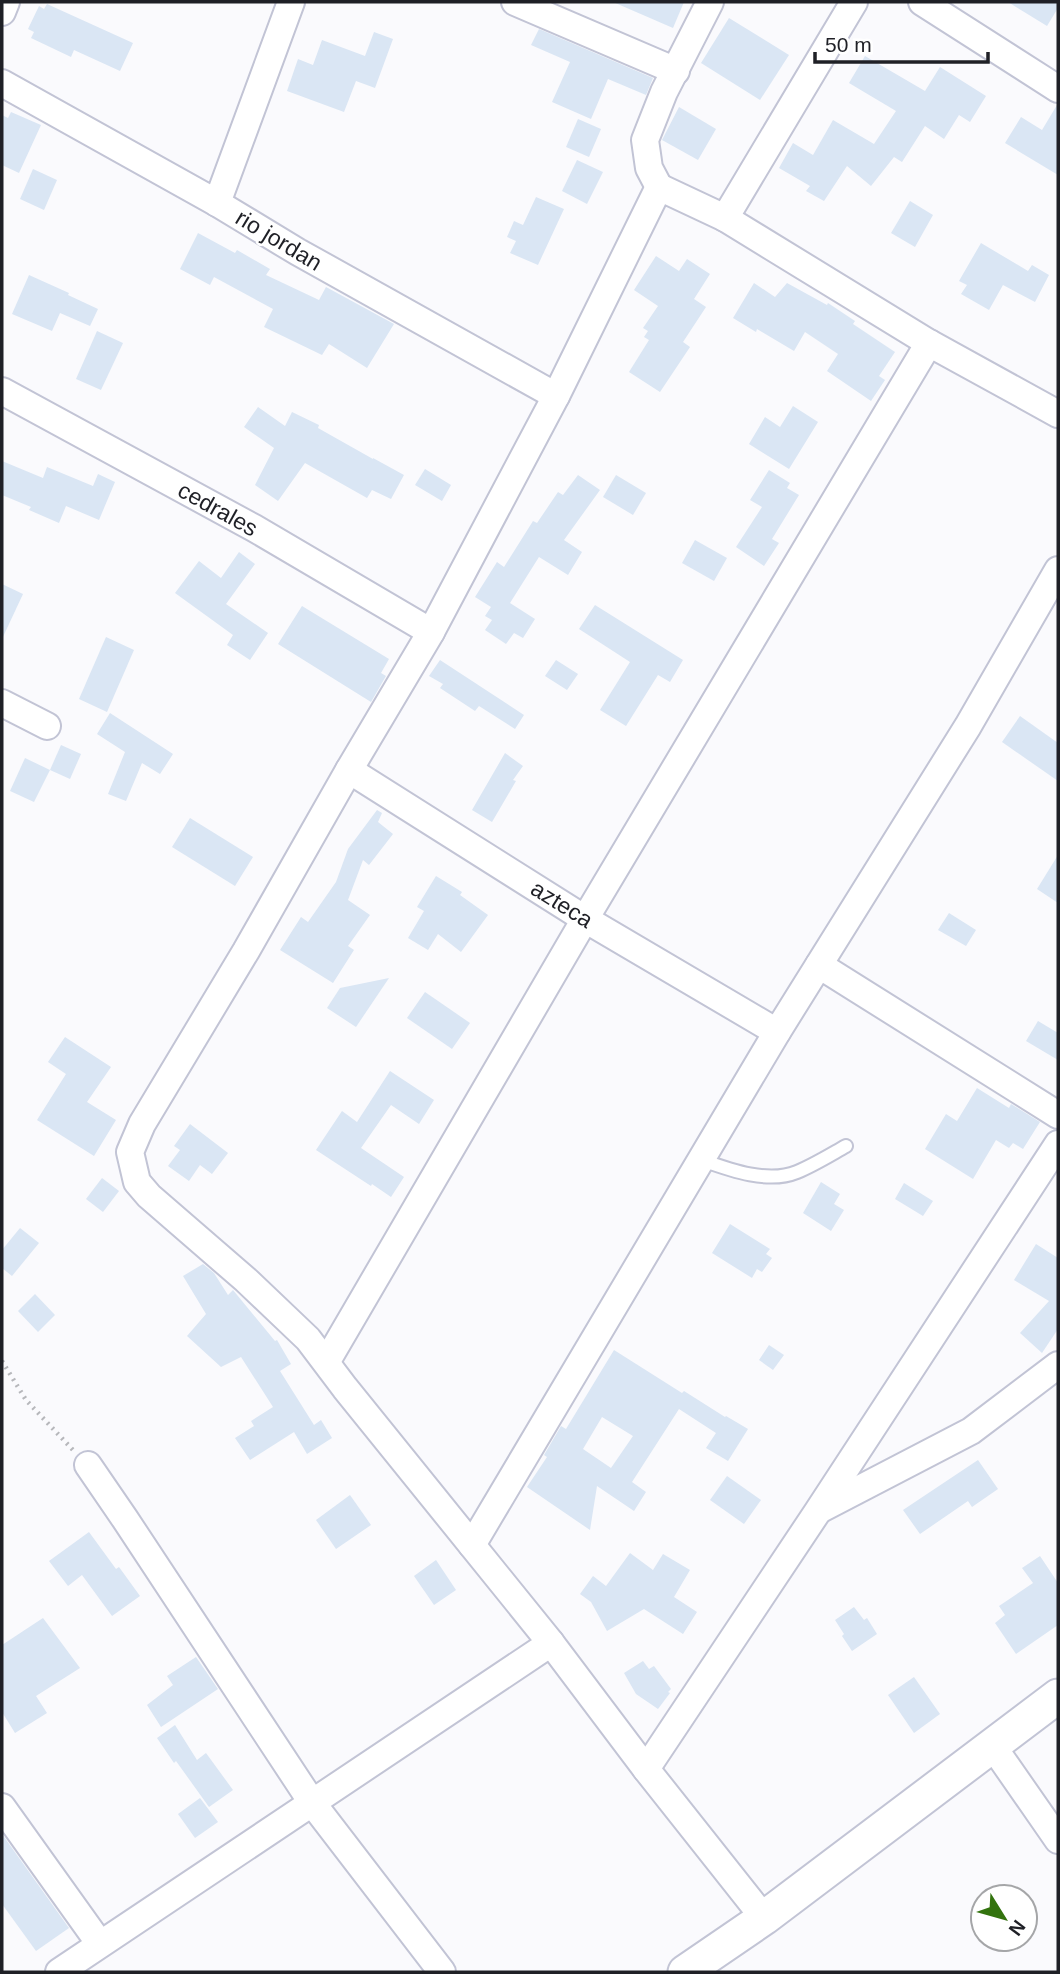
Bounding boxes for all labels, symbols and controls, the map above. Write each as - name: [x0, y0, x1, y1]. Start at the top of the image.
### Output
- scale bar: [815, 21, 988, 65]
- text: 50 m: [825, 33, 872, 56]
- street label: rio jordan: [231, 204, 327, 276]
- street label: cedrales: [174, 477, 262, 541]
- street label: azteca: [526, 875, 598, 933]
- north arrow: [969, 1883, 1039, 1953]
- text: N: [1005, 1916, 1030, 1940]

